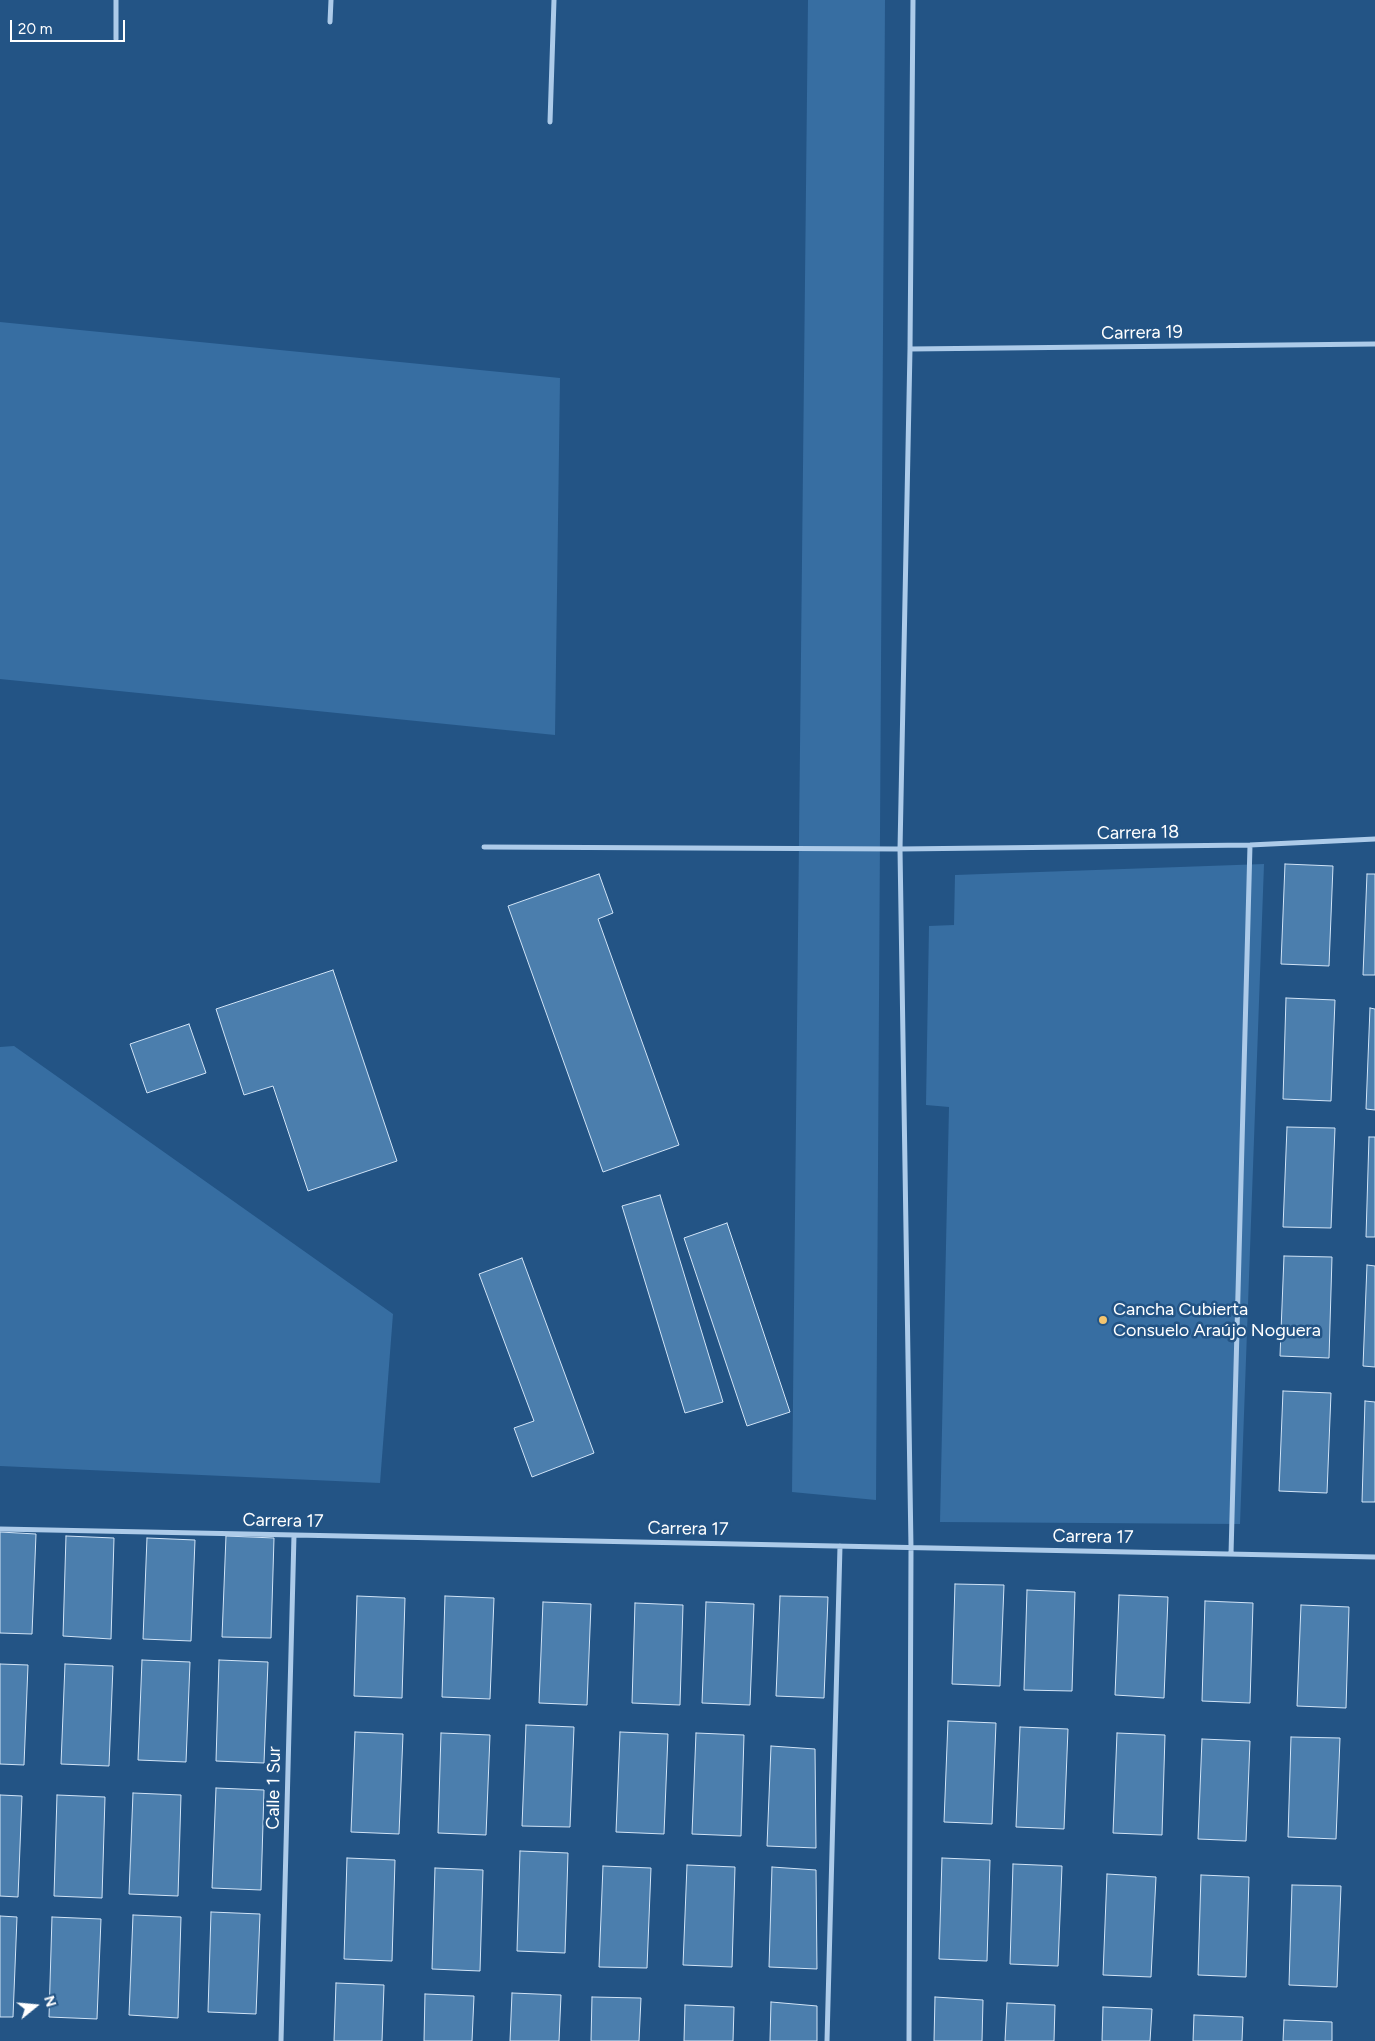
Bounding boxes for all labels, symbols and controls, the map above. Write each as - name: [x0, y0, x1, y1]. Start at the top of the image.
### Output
- scale bar: [12, 10, 128, 42]
- text: 20 m: [18, 20, 52, 38]
- street label: Carrera 19: [1101, 321, 1183, 345]
- street label: Carrera 18: [1097, 821, 1179, 845]
- place label: Cancha Cubierta Consuelo Araújo Noguera: [1113, 1299, 1321, 1342]
- marker: Cancha Cubierta Consuelo Araújo Noguera: [1097, 1314, 1109, 1326]
- street label: Carrera 17: [242, 1509, 324, 1533]
- street label: Carrera 17: [647, 1517, 729, 1541]
- street label: Carrera 17: [1052, 1525, 1134, 1549]
- street label: Calle 1 Sur: [262, 1746, 286, 1830]
- north arrow: [10, 1981, 60, 2031]
- text: N: [40, 1994, 60, 2009]

